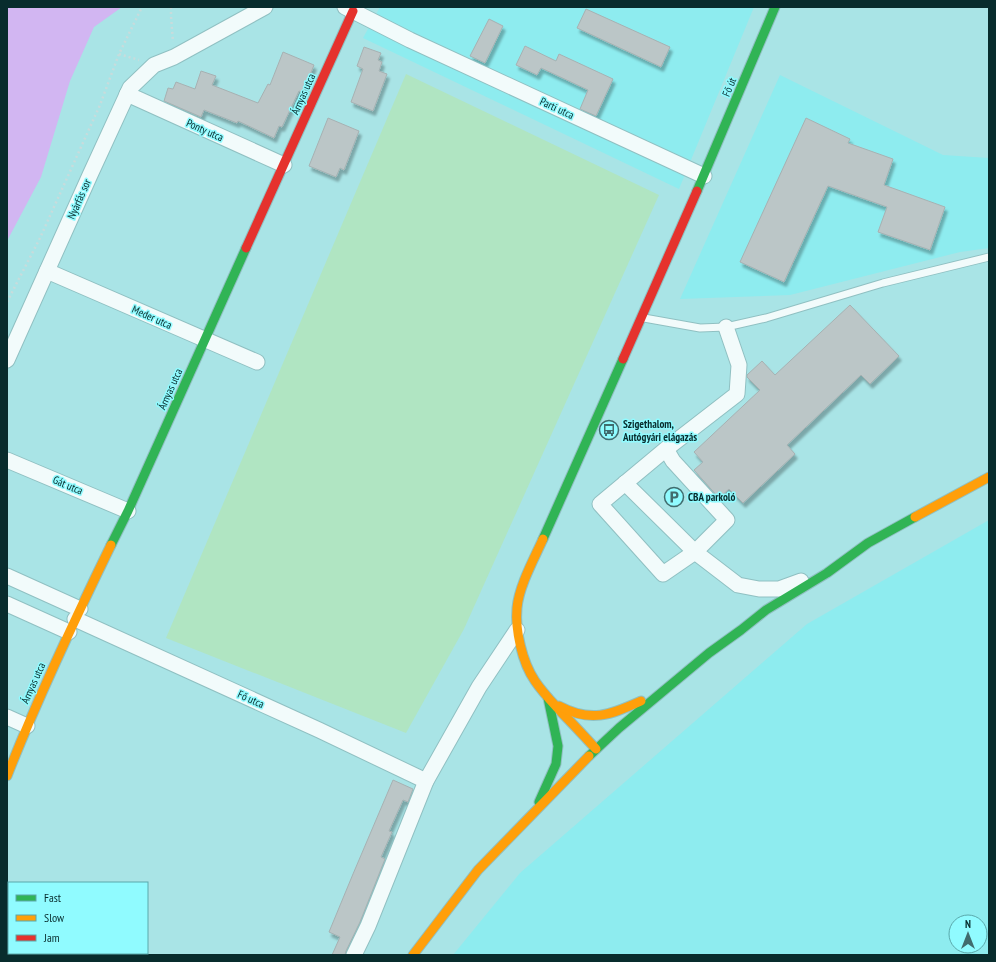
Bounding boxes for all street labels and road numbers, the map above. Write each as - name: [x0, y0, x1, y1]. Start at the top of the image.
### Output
- street label: Árnyas utca: [288, 71, 318, 117]
- street label: Fő út: [719, 75, 739, 99]
- street label: Parti utca: [538, 94, 576, 122]
- street label: Ponty utca: [184, 116, 226, 144]
- street label: Nyárfás sor: [64, 177, 94, 221]
- street label: Meder utca: [130, 302, 174, 332]
- street label: Árnyas utca: [155, 366, 185, 412]
- street label: Gát utca: [51, 472, 85, 498]
- street label: Árnyas utca: [18, 660, 48, 706]
- street label: Fő utca: [236, 687, 266, 711]

